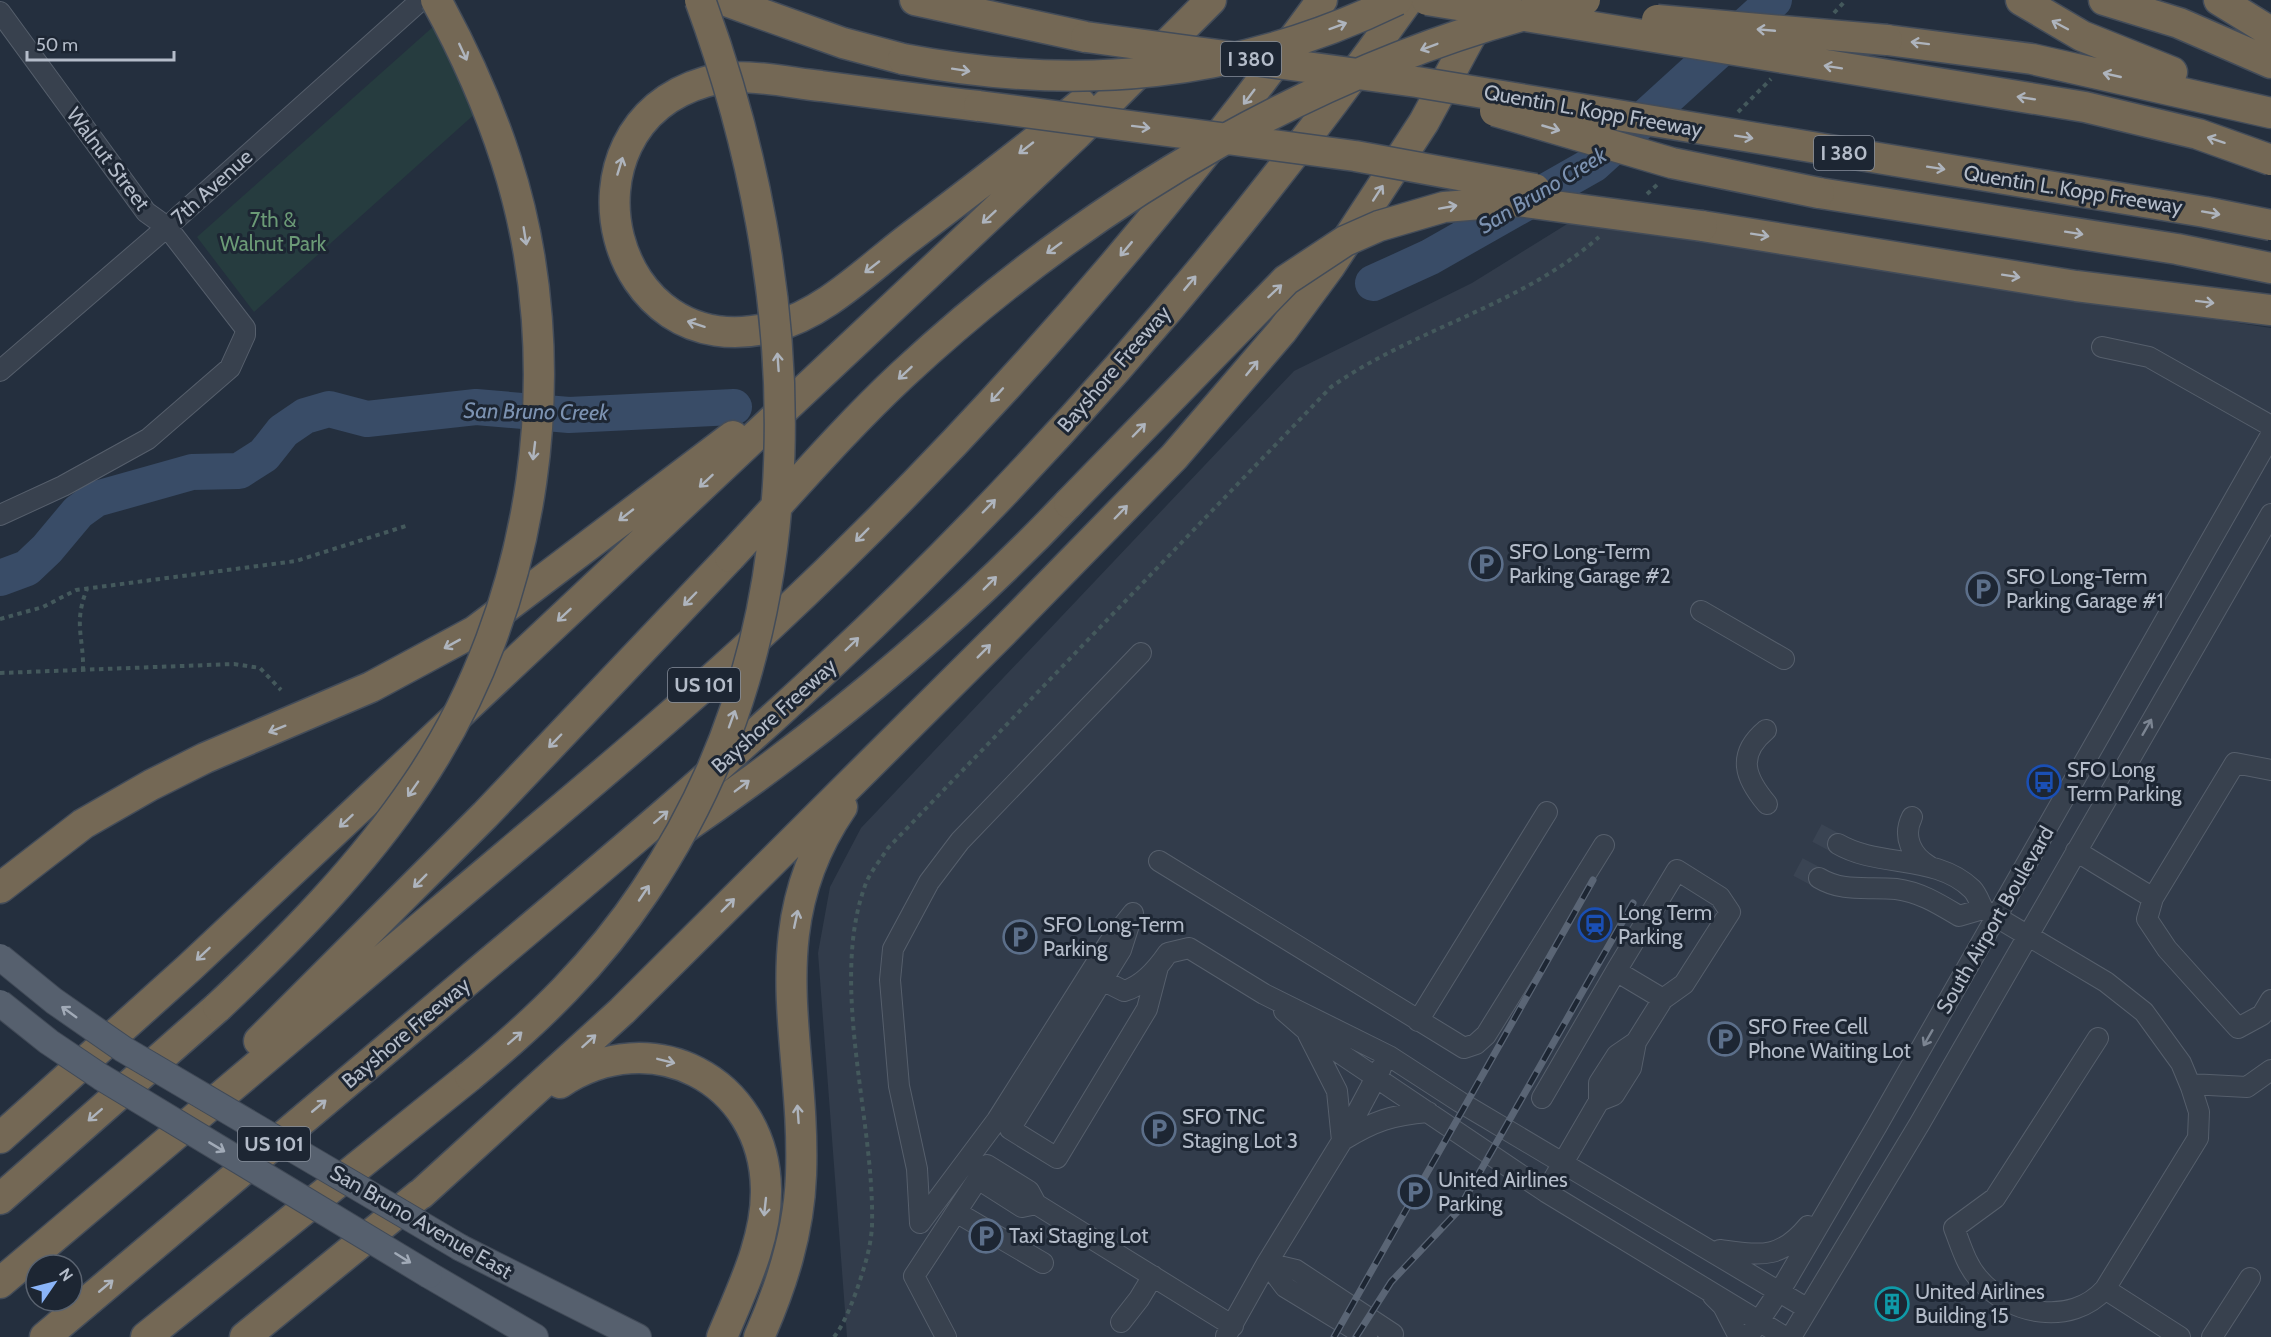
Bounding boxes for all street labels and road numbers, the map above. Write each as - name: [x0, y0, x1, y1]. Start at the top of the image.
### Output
- road number: I 380: [1221, 42, 1281, 76]
- street label: Quentin L. Kopp Freeway: [1482, 79, 1705, 142]
- street label: Walnut Street: [62, 102, 155, 215]
- road number: I 380: [1814, 136, 1874, 170]
- street label: 7th Avenue: [166, 144, 257, 229]
- street label: Quentin L. Kopp Freeway: [1962, 160, 2185, 219]
- street label: Bayshore Freeway: [1052, 300, 1176, 437]
- street label: Bayshore Freeway: [706, 653, 842, 778]
- road number: US 101: [668, 668, 740, 702]
- street label: South Airport Boulevard: [1931, 821, 2059, 1018]
- street label: Bayshore Freeway: [337, 972, 475, 1093]
- road number: US 101: [238, 1127, 310, 1161]
- street label: San Bruno Avenue East: [326, 1159, 517, 1284]

